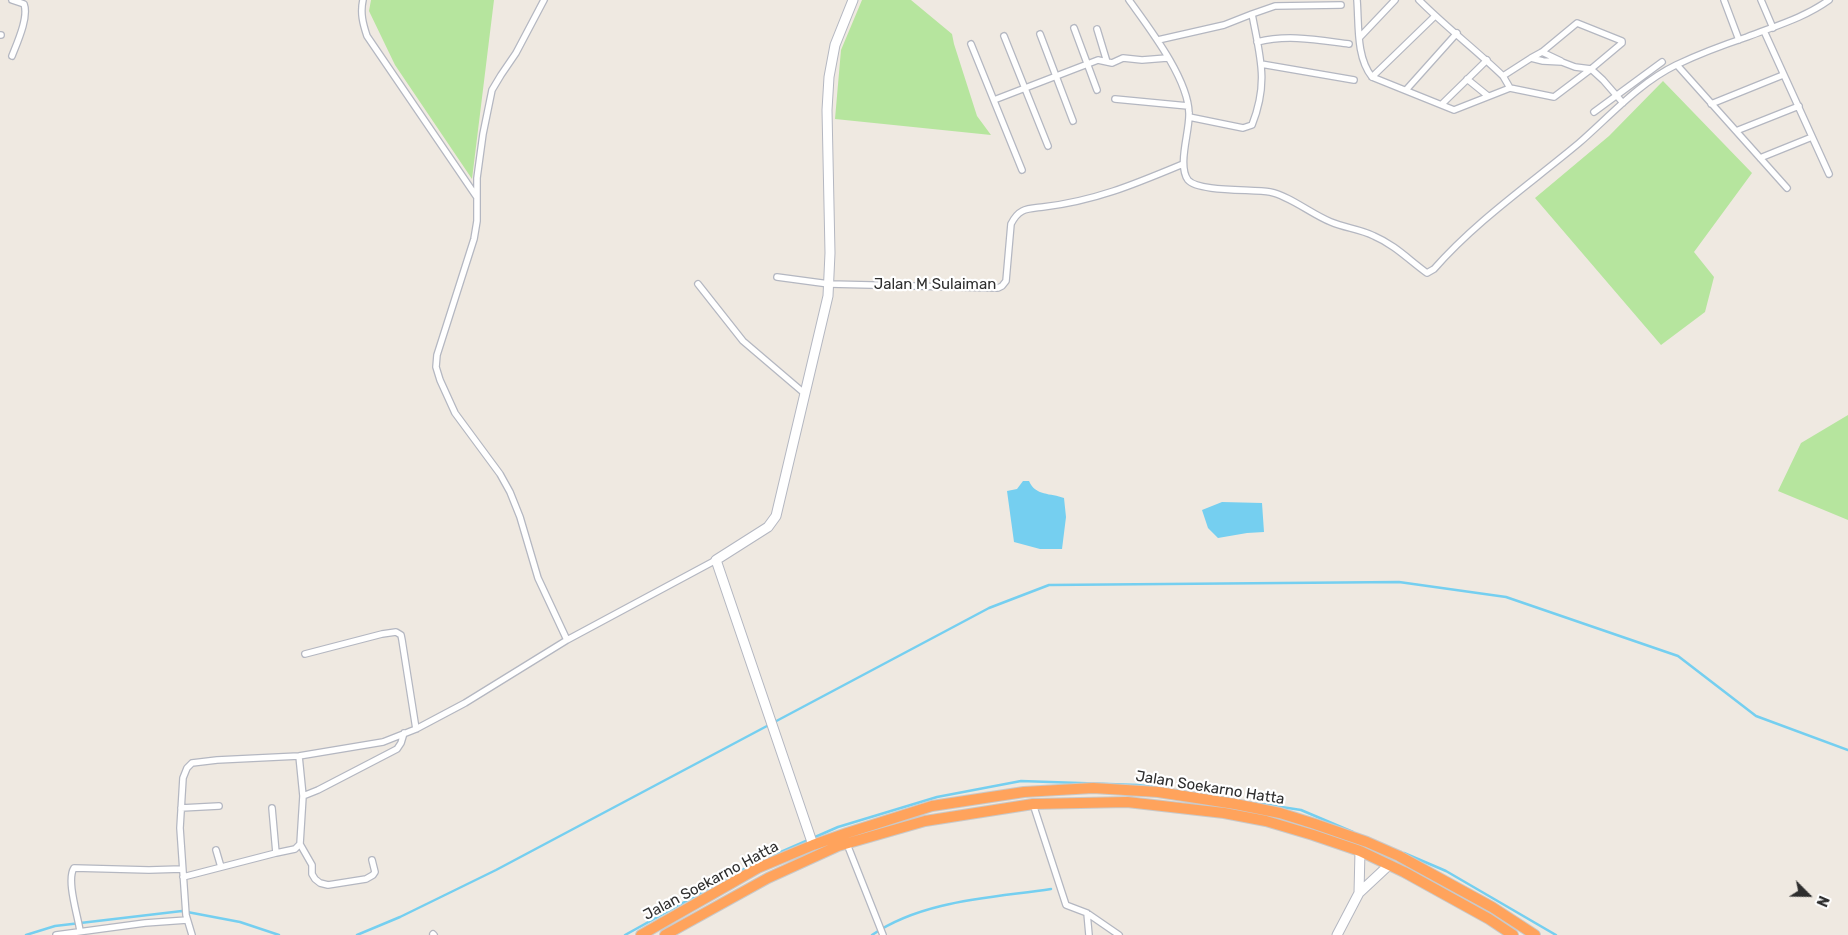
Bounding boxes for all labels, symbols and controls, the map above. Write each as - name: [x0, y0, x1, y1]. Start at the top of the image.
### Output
- street label: Jalan M Sulaiman: [874, 276, 996, 294]
- street label: Jalan Soekarno Hatta: [1134, 767, 1286, 809]
- street label: Jalan Soekarno Hatta: [640, 838, 782, 924]
- north arrow: [1783, 870, 1833, 920]
- text: N: [1812, 893, 1832, 909]

